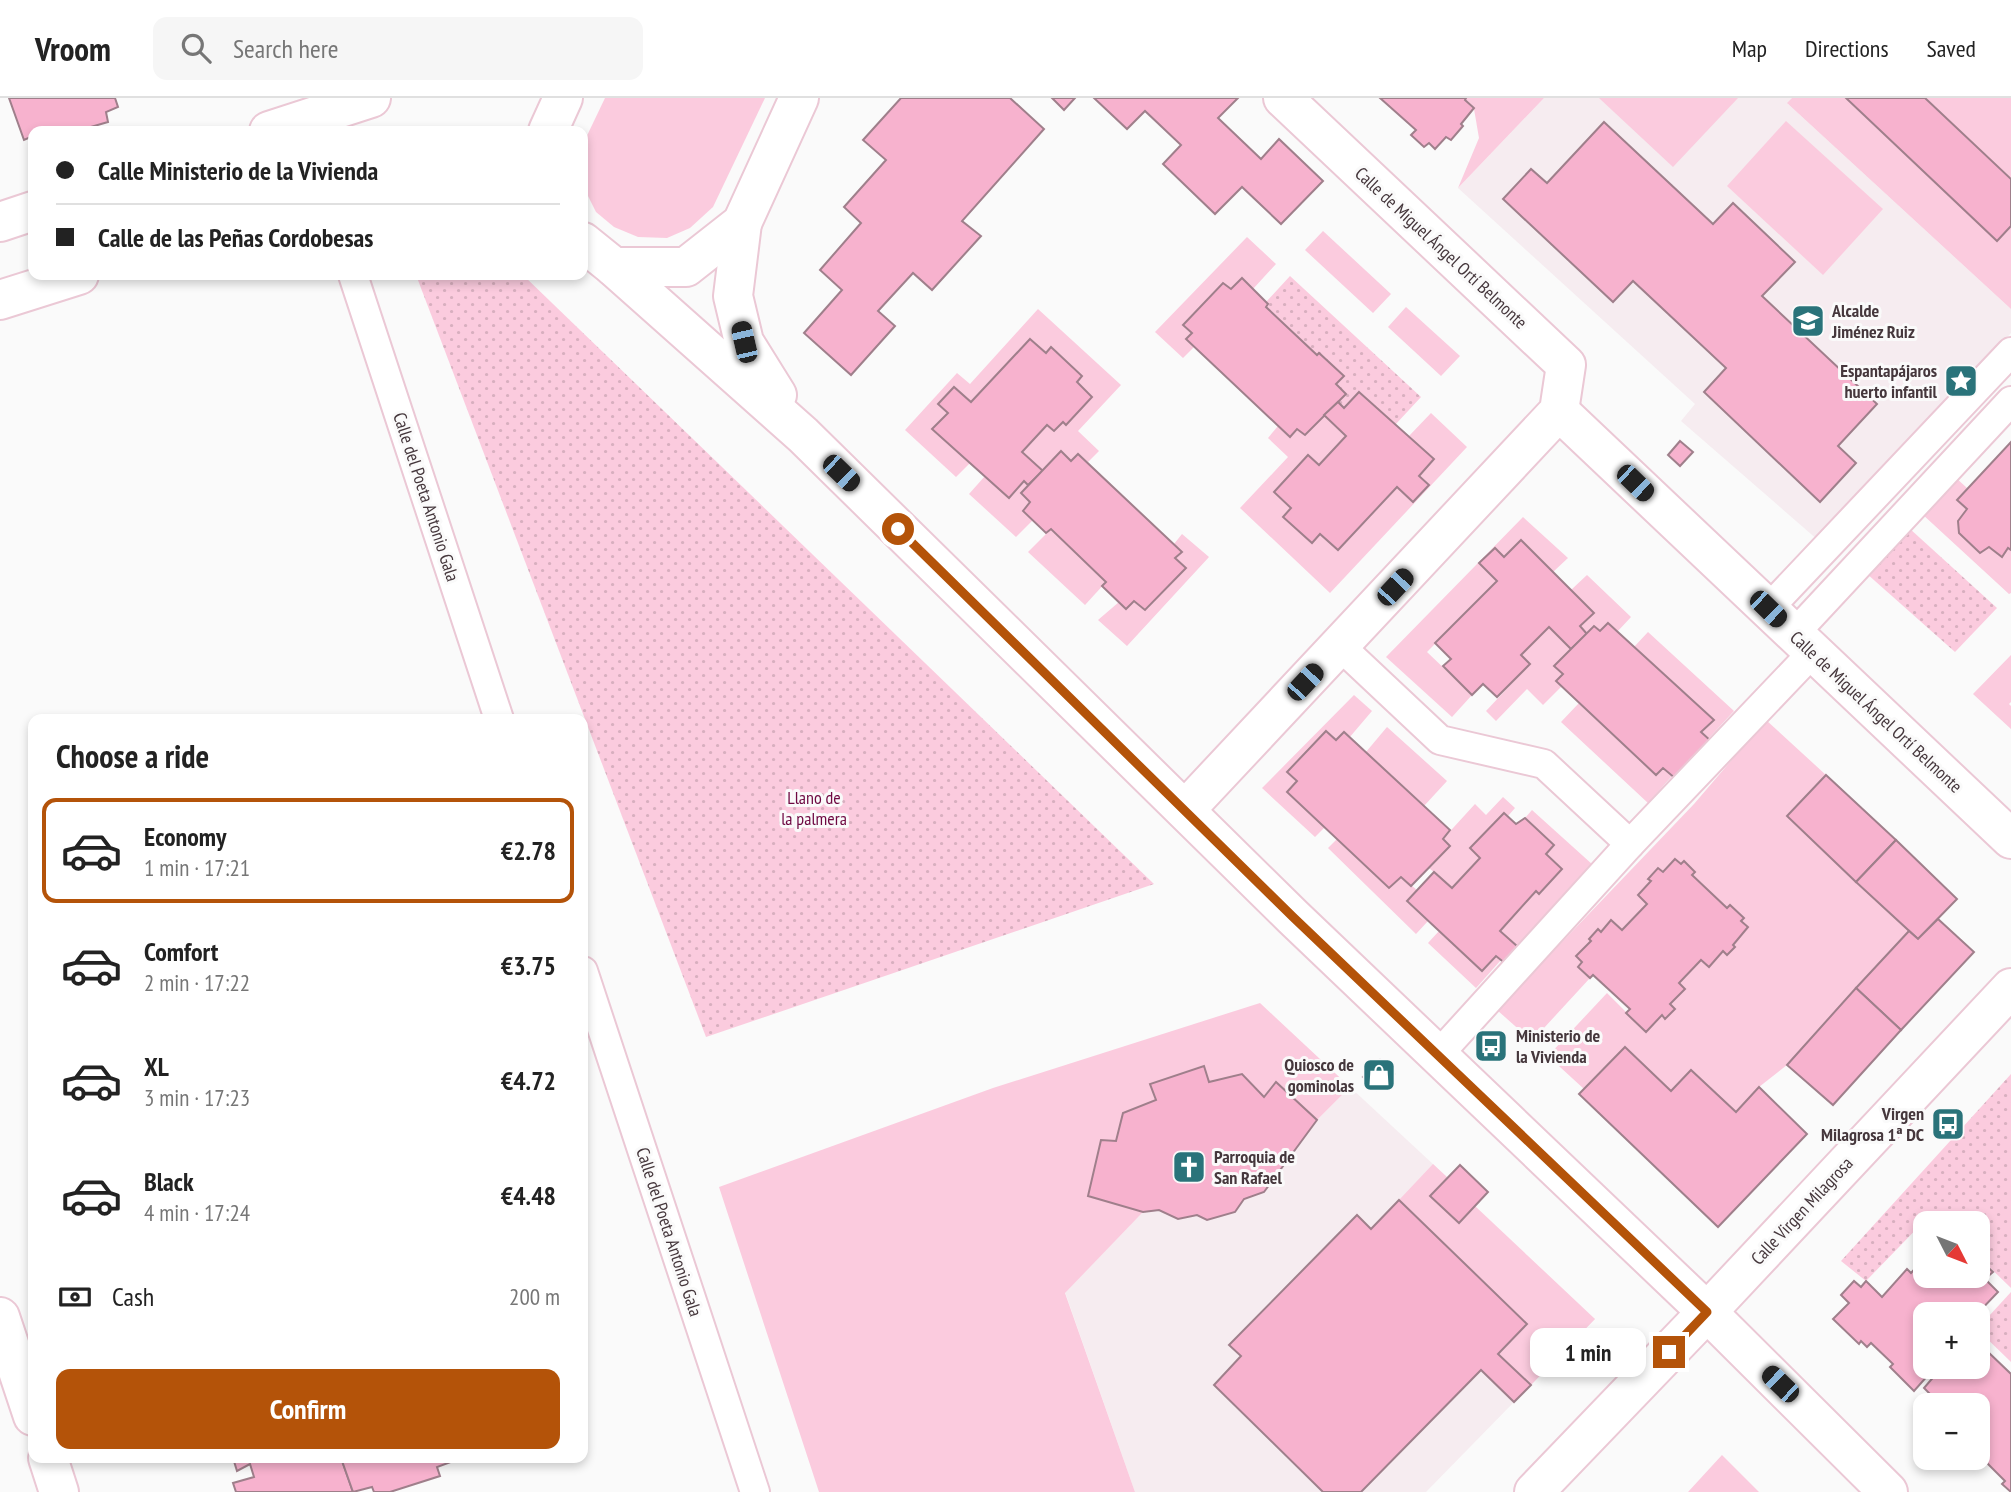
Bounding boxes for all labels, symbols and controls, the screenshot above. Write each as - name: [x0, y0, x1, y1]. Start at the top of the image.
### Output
- search box: [153, 17, 643, 80]
- text: Vroom: [35, 27, 111, 70]
- icon: search: [177, 29, 215, 67]
- text: Search here: [233, 32, 339, 65]
- text: Map: [1732, 33, 1767, 64]
- text: Directions: [1805, 33, 1889, 64]
- text: Saved: [1927, 33, 1976, 64]
- text: Calle Ministerio de la Vivienda: [98, 154, 378, 187]
- street label: Calle de Miguel Ángel Ortí Belmonte: [1350, 162, 1532, 333]
- text: Calle de las Peñas Cordobesas: [98, 221, 373, 254]
- place label: Alcalde Jiménez Ruiz: [1831, 299, 1915, 343]
- school or university icon: Alcalde Jiménez Ruiz: [1789, 302, 1827, 340]
- car: [730, 319, 759, 365]
- place label: Espantapájaros huerto infantil: [1840, 359, 1938, 403]
- place icon: Espantapájaros huerto infantil: [1942, 362, 1980, 400]
- street label: Calle del Poeta Antonio Gala: [388, 409, 465, 584]
- car: [819, 451, 864, 495]
- car: [1613, 461, 1658, 505]
- route start: [882, 513, 914, 545]
- car: [1373, 564, 1418, 610]
- car: [1746, 587, 1791, 631]
- street label: Calle de Miguel Ángel Ortí Belmonte: [1785, 626, 1967, 797]
- car: [1283, 659, 1328, 705]
- text: Choose a ride: [56, 735, 209, 777]
- park label: Llano de la palmera: [781, 786, 847, 830]
- icon: car: [60, 819, 123, 882]
- text: Economy: [144, 820, 226, 853]
- text: €2.78: [501, 834, 556, 867]
- text: 1 min · 17:21: [144, 853, 250, 882]
- icon: car: [60, 934, 123, 997]
- text: Comfort: [144, 935, 218, 968]
- text: €3.75: [501, 949, 556, 982]
- text: 2 min · 17:22: [144, 968, 250, 997]
- place label: Ministerio de la Vivienda: [1516, 1024, 1600, 1068]
- bus stop icon: Ministerio de la Vivienda: [1472, 1027, 1510, 1065]
- icon: car: [60, 1049, 123, 1112]
- text: XL: [144, 1050, 169, 1083]
- place label: Quiosco de gominolas: [1284, 1053, 1354, 1097]
- shop icon: Quiosco de gominolas: [1360, 1056, 1398, 1094]
- text: €4.72: [501, 1064, 556, 1097]
- text: 3 min · 17:23: [144, 1083, 250, 1112]
- place label: Virgen Milagrosa 1ª DC: [1821, 1102, 1924, 1146]
- bus stop icon: Virgen Milagrosa 1ª DC: [1929, 1105, 1967, 1143]
- street label: Calle del Poeta Antonio Gala: [631, 1144, 708, 1319]
- place label: Parroquia de San Rafael: [1214, 1145, 1295, 1189]
- church icon: Parroquia de San Rafael: [1170, 1148, 1208, 1186]
- street label: Calle Virgen Milagrosa: [1746, 1152, 1857, 1269]
- icon: car: [60, 1164, 123, 1227]
- text: Black: [144, 1165, 194, 1198]
- text: €4.48: [501, 1179, 556, 1212]
- text: 4 min · 17:24: [144, 1198, 250, 1227]
- north arrow: [1913, 1211, 1990, 1288]
- map controls: [1913, 1211, 1990, 1470]
- icon: cash: [56, 1278, 94, 1316]
- text: Cash: [112, 1280, 154, 1313]
- text: 200 m: [509, 1282, 560, 1311]
- button: +: [1913, 1302, 1990, 1379]
- callout: 1 min: [1529, 1328, 1644, 1376]
- route end: [1653, 1336, 1685, 1368]
- text: 1 min: [1565, 1338, 1611, 1367]
- car: [1758, 1362, 1803, 1406]
- button: Confirm: [56, 1369, 560, 1449]
- button: −: [1913, 1393, 1990, 1470]

